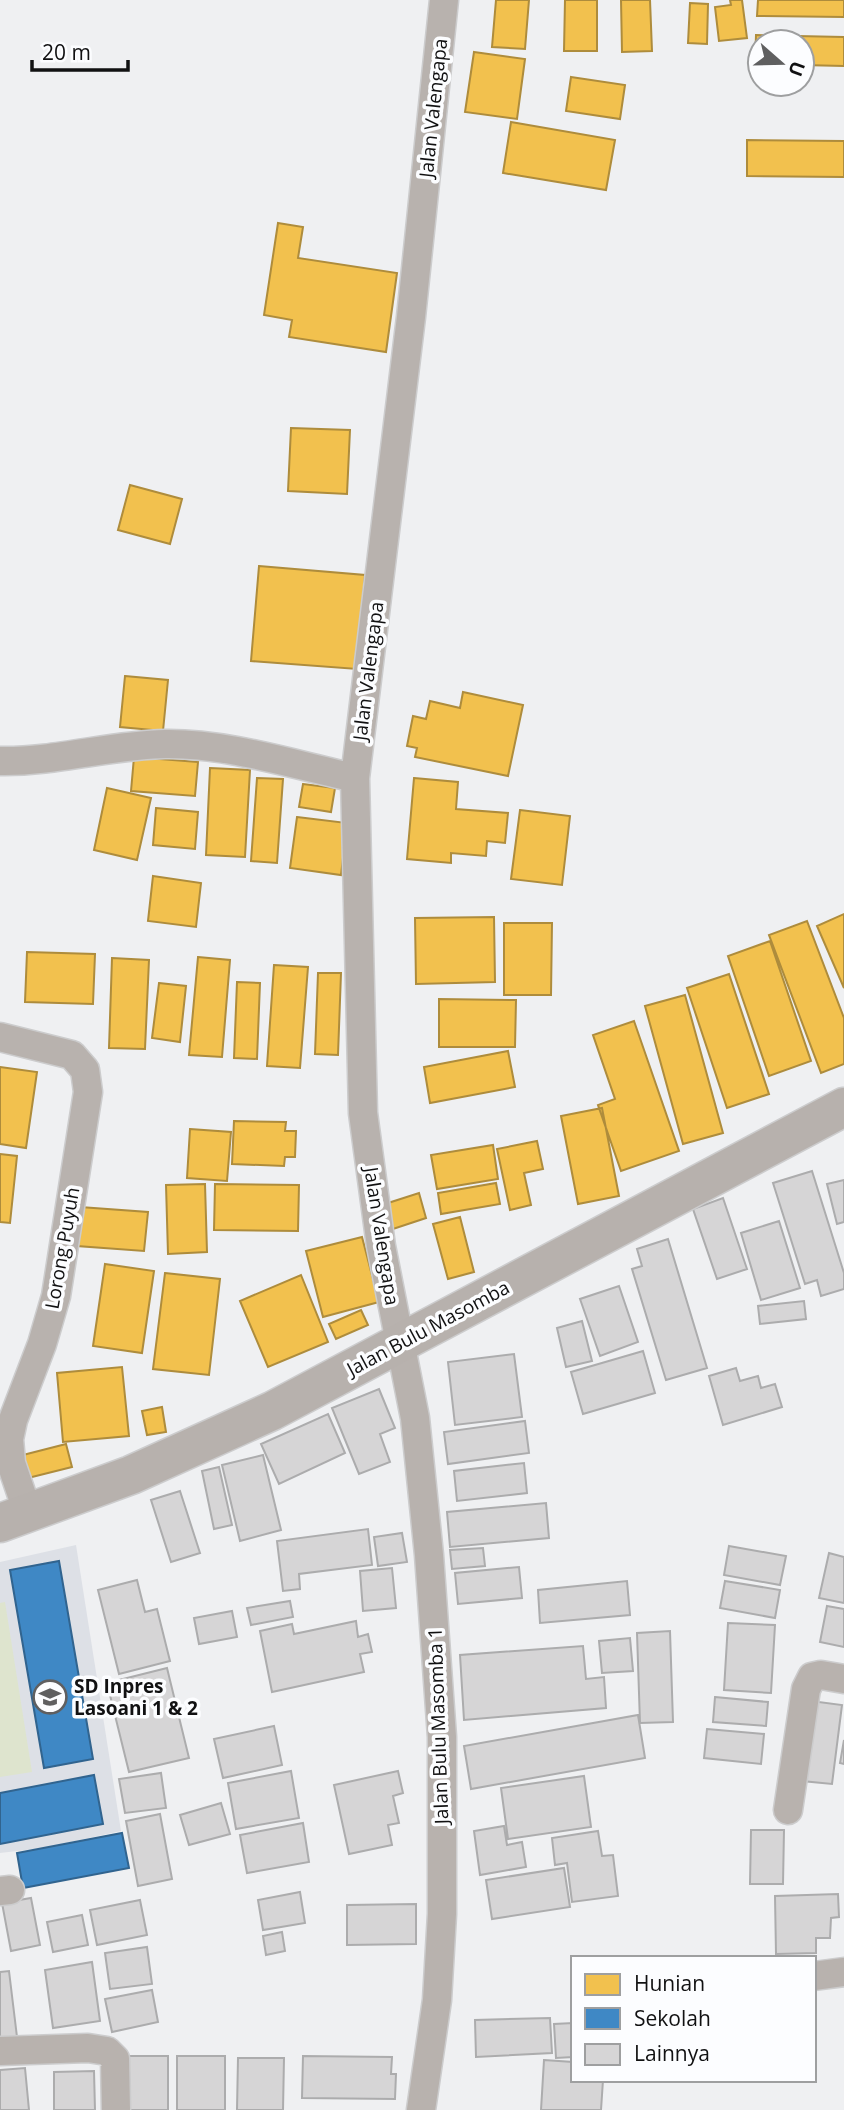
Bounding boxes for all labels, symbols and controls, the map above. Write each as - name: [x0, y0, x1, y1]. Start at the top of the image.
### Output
- scale bar: [32, 28, 128, 72]
- north arrow: [746, 28, 816, 98]
- street label: Jalan Valengapa: [413, 37, 453, 181]
- text: 20 m: [42, 38, 91, 66]
- text: U: [782, 58, 812, 80]
- street label: Jalan Valengapa: [346, 600, 389, 744]
- street label: Jalan Valengapa: [358, 1163, 406, 1307]
- street label: Lorong Puyuh: [38, 1185, 86, 1311]
- street label: Jalan Bulu Masomba: [340, 1274, 514, 1383]
- street label: Jalan Bulu Masomba 1: [422, 1627, 454, 1827]
- place label: SD Inpres Lasoani 1 & 2: [74, 1673, 198, 1721]
- school or university icon: SD Inpres Lasoani 1 & 2: [31, 1678, 69, 1716]
- legend: [571, 1956, 816, 2082]
- text: Hunian: [634, 1969, 705, 1997]
- text: Sekolah: [634, 2004, 711, 2032]
- text: Lainnya: [634, 2039, 710, 2067]

